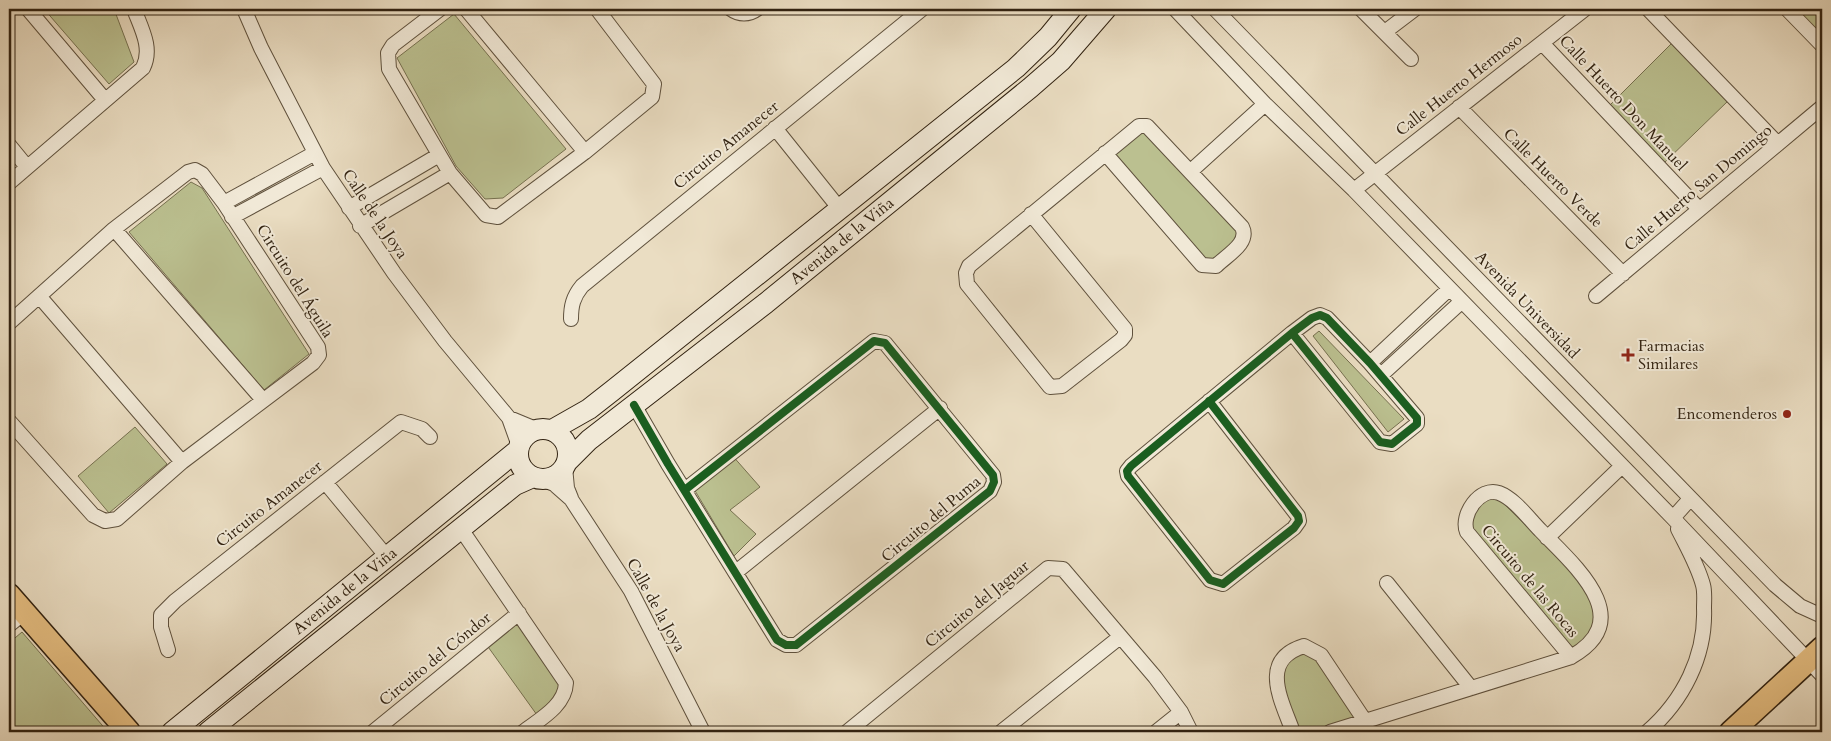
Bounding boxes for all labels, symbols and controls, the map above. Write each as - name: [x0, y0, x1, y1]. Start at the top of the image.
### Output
- street label: Calle Huerto Hermoso: [1391, 28, 1527, 141]
- street label: Calle Huerto Don Manuel: [1554, 30, 1692, 176]
- street label: Circuito Amanecer: [669, 96, 783, 194]
- street label: Calle Huerto San Domingo: [1619, 119, 1777, 256]
- street label: Calle Huerto Verde: [1498, 123, 1608, 233]
- street label: Calle de la Joya: [337, 165, 413, 263]
- street label: Avenida de la Viña: [785, 192, 899, 290]
- street label: Circuito del Águila: [251, 220, 339, 342]
- street label: Avenida Universidad: [1470, 246, 1584, 364]
- place label: Farmacias Similares: [1638, 335, 1704, 375]
- marker: Farmacias Similares: [1622, 349, 1634, 361]
- place label: Encomenderos: [1677, 403, 1777, 425]
- marker: Encomenderos: [1781, 408, 1793, 420]
- street label: Circuito Amanecer: [211, 455, 327, 553]
- street label: Circuito del Puma: [876, 471, 986, 567]
- street label: Circuito de las Rocas: [1476, 520, 1584, 642]
- street label: Avenida de la Viña: [288, 542, 402, 640]
- street label: Calle de la Joya: [621, 554, 691, 656]
- street label: Circuito del Jaguar: [920, 555, 1034, 653]
- street label: Circuito del Cóndor: [374, 607, 496, 711]

